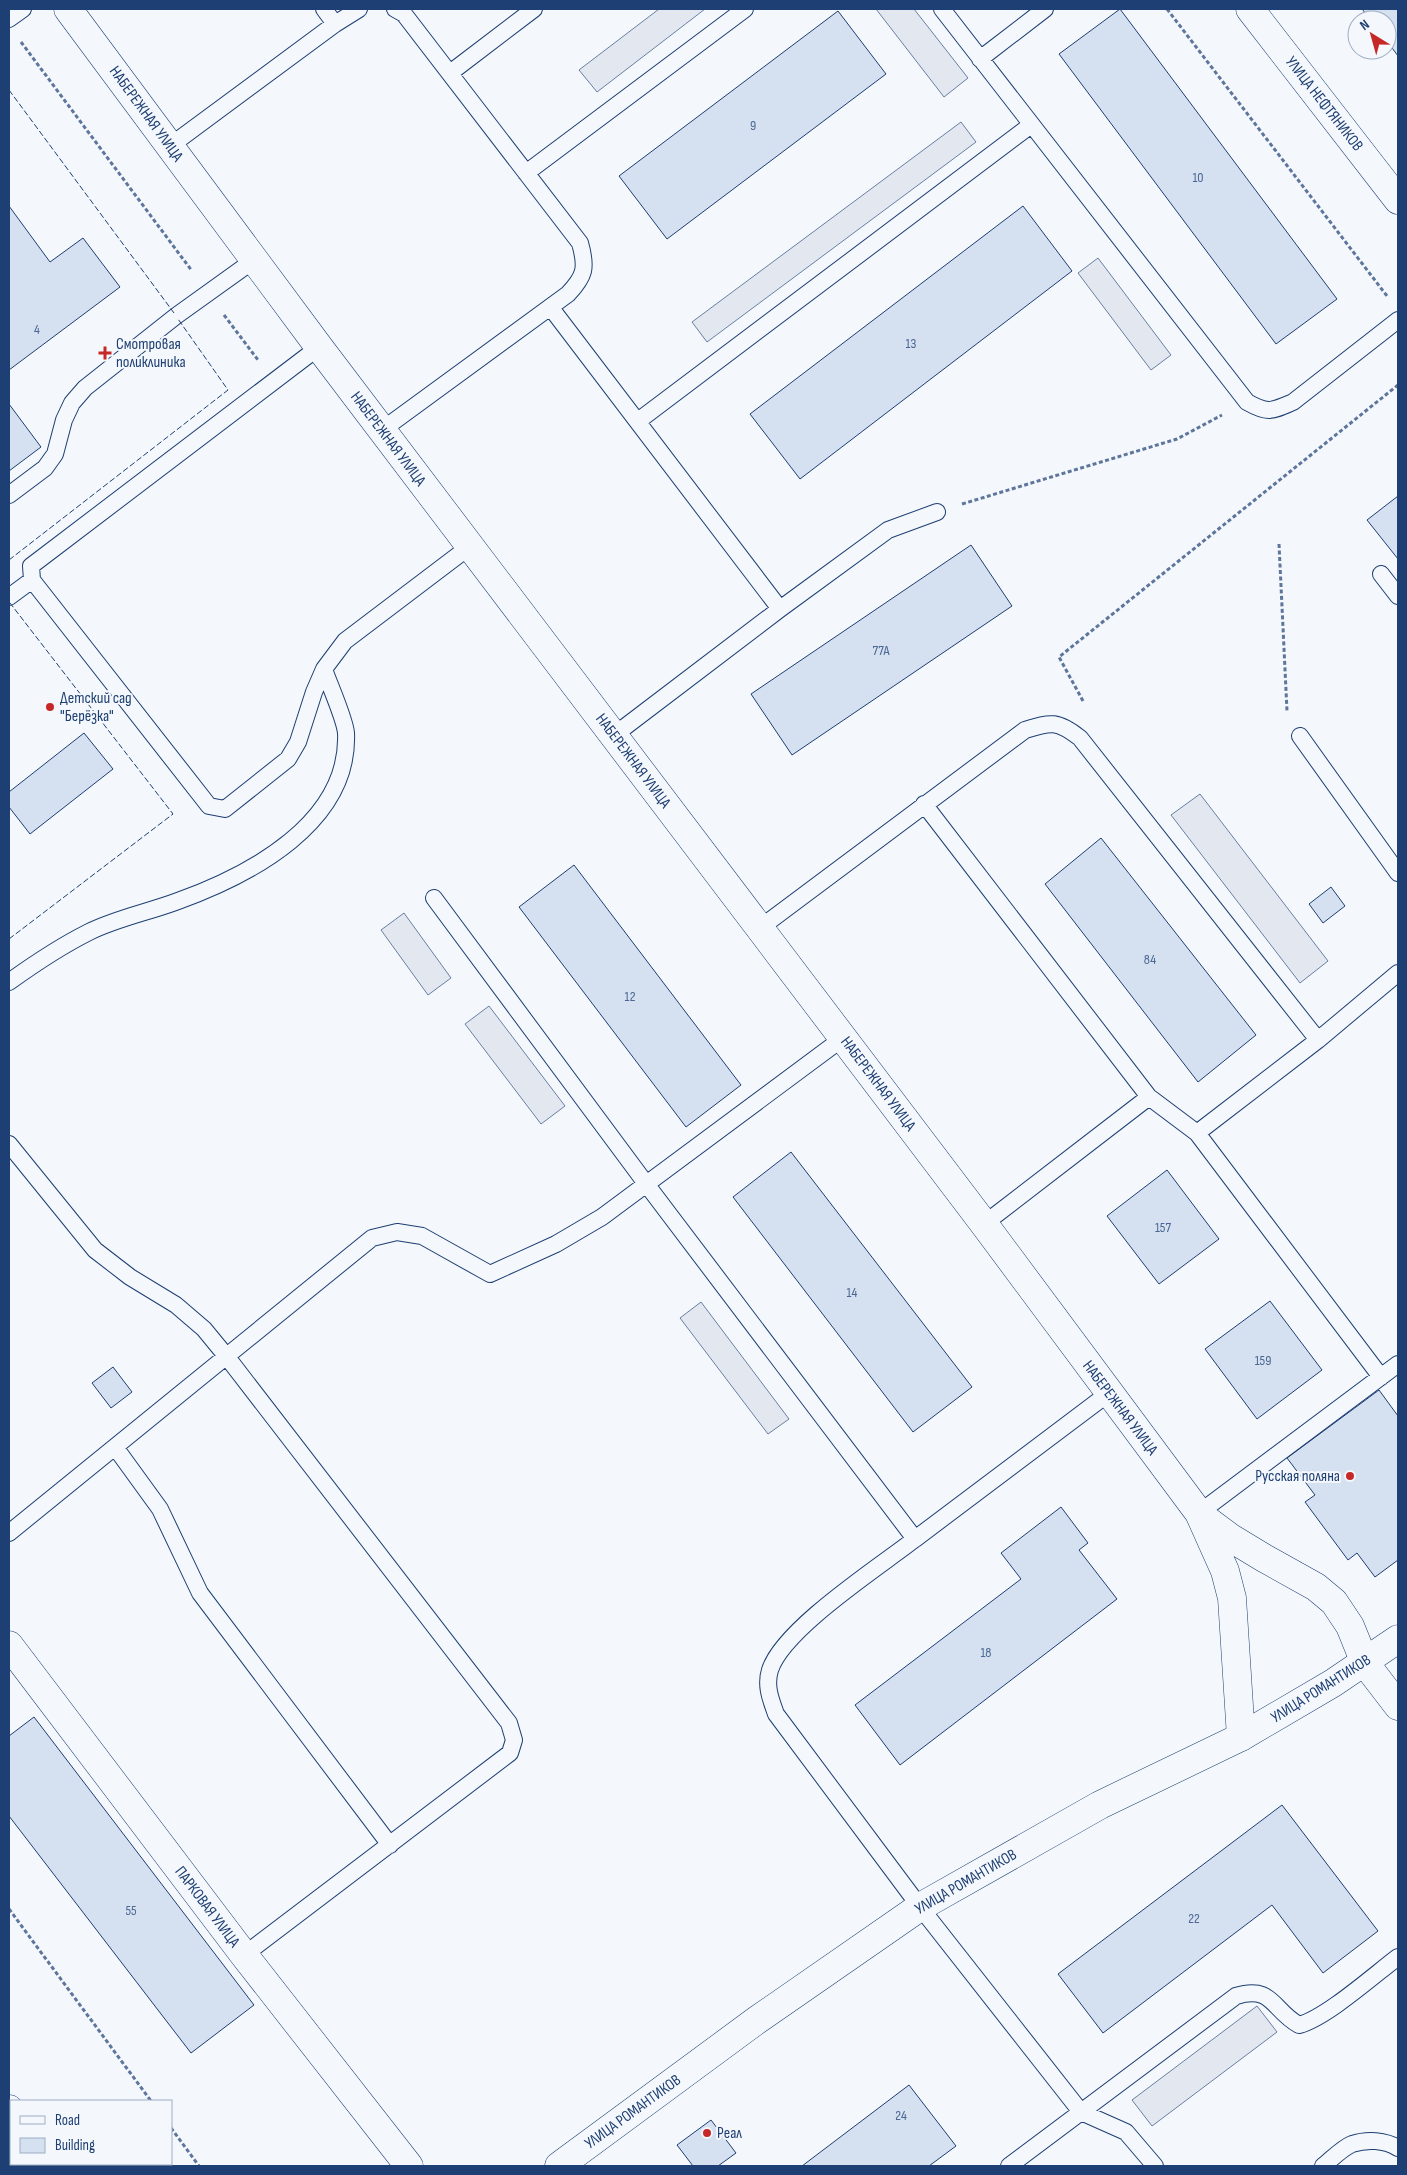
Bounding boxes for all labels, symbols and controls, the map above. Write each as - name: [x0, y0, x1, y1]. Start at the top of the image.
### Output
- north arrow: [1347, 10, 1397, 60]
- text: N: [1356, 16, 1373, 34]
- street label: УЛИЦА НЕФТЯНИКОВ: [1281, 53, 1367, 155]
- street label: НАБЕРЕЖНАЯ УЛИЦА: [105, 63, 187, 166]
- house number: 9: [750, 117, 756, 134]
- house number: 10: [1192, 169, 1204, 186]
- house number: 4: [34, 321, 40, 338]
- place label: Смотровая поликлиника: [116, 335, 186, 372]
- house number: 13: [906, 335, 917, 352]
- marker: Смотровая поликлиника: [98, 346, 112, 360]
- street label: НАБЕРЕЖНАЯ УЛИЦА: [346, 388, 430, 490]
- house number: 77А: [873, 642, 890, 659]
- place label: Детский сад "Берёзка": [60, 689, 132, 726]
- marker: Детский сад "Берёзка": [44, 701, 56, 713]
- street label: НАБЕРЕЖНАЯ УЛИЦА: [591, 710, 675, 812]
- house number: 84: [1144, 951, 1156, 968]
- house number: 12: [625, 988, 636, 1005]
- street label: НАБЕРЕЖНАЯ УЛИЦА: [836, 1033, 920, 1135]
- house number: 157: [1155, 1219, 1171, 1236]
- house number: 14: [847, 1284, 858, 1301]
- house number: 159: [1255, 1352, 1271, 1369]
- street label: НАБЕРЕЖНАЯ УЛИЦА: [1078, 1357, 1162, 1459]
- place label: Русская поляна: [1255, 1467, 1340, 1486]
- marker: Русская поляна: [1344, 1470, 1356, 1482]
- house number: 18: [980, 1644, 992, 1661]
- street label: УЛИЦА РОМАНТИКОВ: [1268, 1651, 1374, 1727]
- street label: УЛИЦА РОМАНТИКОВ: [912, 1845, 1020, 1919]
- street label: ПАРКОВАЯ УЛИЦА: [170, 1863, 244, 1951]
- house number: 55: [125, 1902, 137, 1919]
- house number: 22: [1188, 1910, 1200, 1927]
- street label: УЛИЦА РОМАНТИКОВ: [581, 2071, 685, 2153]
- legend: [10, 2100, 172, 2165]
- house number: 24: [895, 2107, 907, 2124]
- text: Road: [55, 2111, 80, 2130]
- place label: Реал: [717, 2124, 742, 2143]
- marker: Реал: [701, 2127, 713, 2139]
- text: Building: [55, 2136, 95, 2155]

